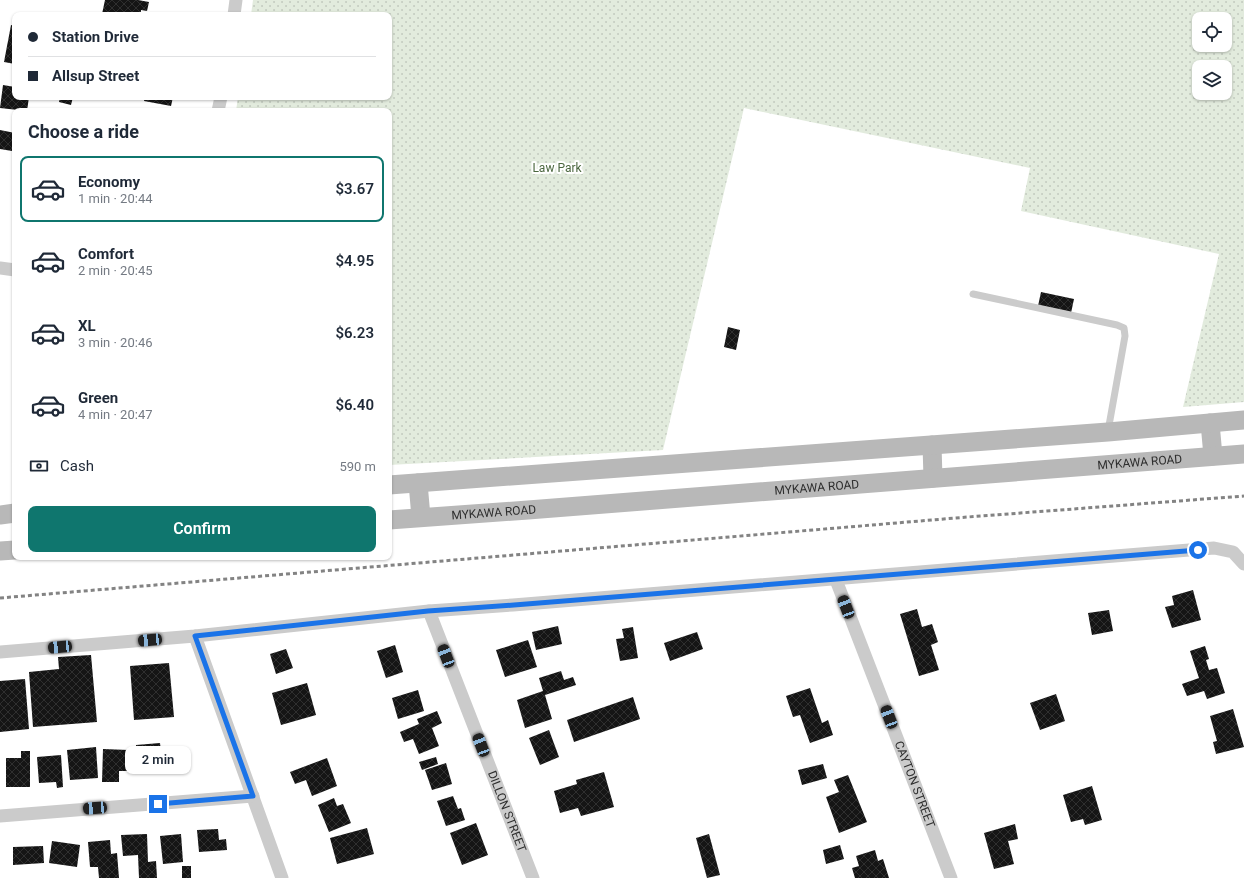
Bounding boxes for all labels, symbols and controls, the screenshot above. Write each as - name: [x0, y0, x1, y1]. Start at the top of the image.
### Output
- map controls: [1192, 12, 1232, 100]
- button: locate: [1192, 12, 1232, 52]
- text: Station Drive: [52, 28, 139, 46]
- button: layers: [1192, 60, 1232, 100]
- text: Allsup Street: [52, 67, 139, 85]
- text: Choose a ride: [28, 121, 139, 142]
- park label: Law Park: [532, 161, 582, 175]
- icon: car: [30, 171, 66, 207]
- text: Economy: [78, 173, 140, 191]
- text: $3.67: [335, 180, 374, 198]
- text: 1 min · 20:44: [78, 191, 153, 206]
- icon: car: [30, 243, 66, 279]
- text: Comfort: [78, 245, 134, 263]
- text: $4.95: [335, 252, 374, 270]
- text: 2 min · 20:45: [78, 263, 153, 278]
- icon: car: [30, 315, 66, 351]
- text: XL: [78, 317, 96, 335]
- text: $6.23: [335, 324, 374, 342]
- text: 3 min · 20:46: [78, 335, 153, 350]
- icon: car: [30, 387, 66, 423]
- text: Green: [78, 389, 118, 407]
- text: $6.40: [335, 396, 374, 414]
- text: 4 min · 20:47: [78, 407, 153, 422]
- street label: MYKAWA ROAD: [1097, 452, 1183, 472]
- icon: cash: [28, 455, 50, 477]
- text: Cash: [60, 457, 94, 475]
- text: 590 m: [339, 459, 376, 474]
- street label: MYKAWA ROAD: [774, 477, 860, 498]
- street label: MYKAWA ROAD: [451, 502, 537, 522]
- button: Confirm: [28, 506, 376, 552]
- route start: [1189, 541, 1207, 559]
- car: [836, 594, 856, 620]
- car: [138, 633, 162, 647]
- car: [48, 640, 72, 654]
- car: [436, 643, 456, 669]
- car: [879, 704, 899, 730]
- car: [471, 732, 491, 758]
- street label: CAYTON STREET: [892, 739, 938, 830]
- callout: 2 min: [125, 746, 191, 774]
- text: 2 min: [142, 752, 174, 767]
- street label: DILLON STREET: [485, 769, 529, 854]
- route end: [149, 795, 167, 813]
- car: [83, 801, 107, 815]

